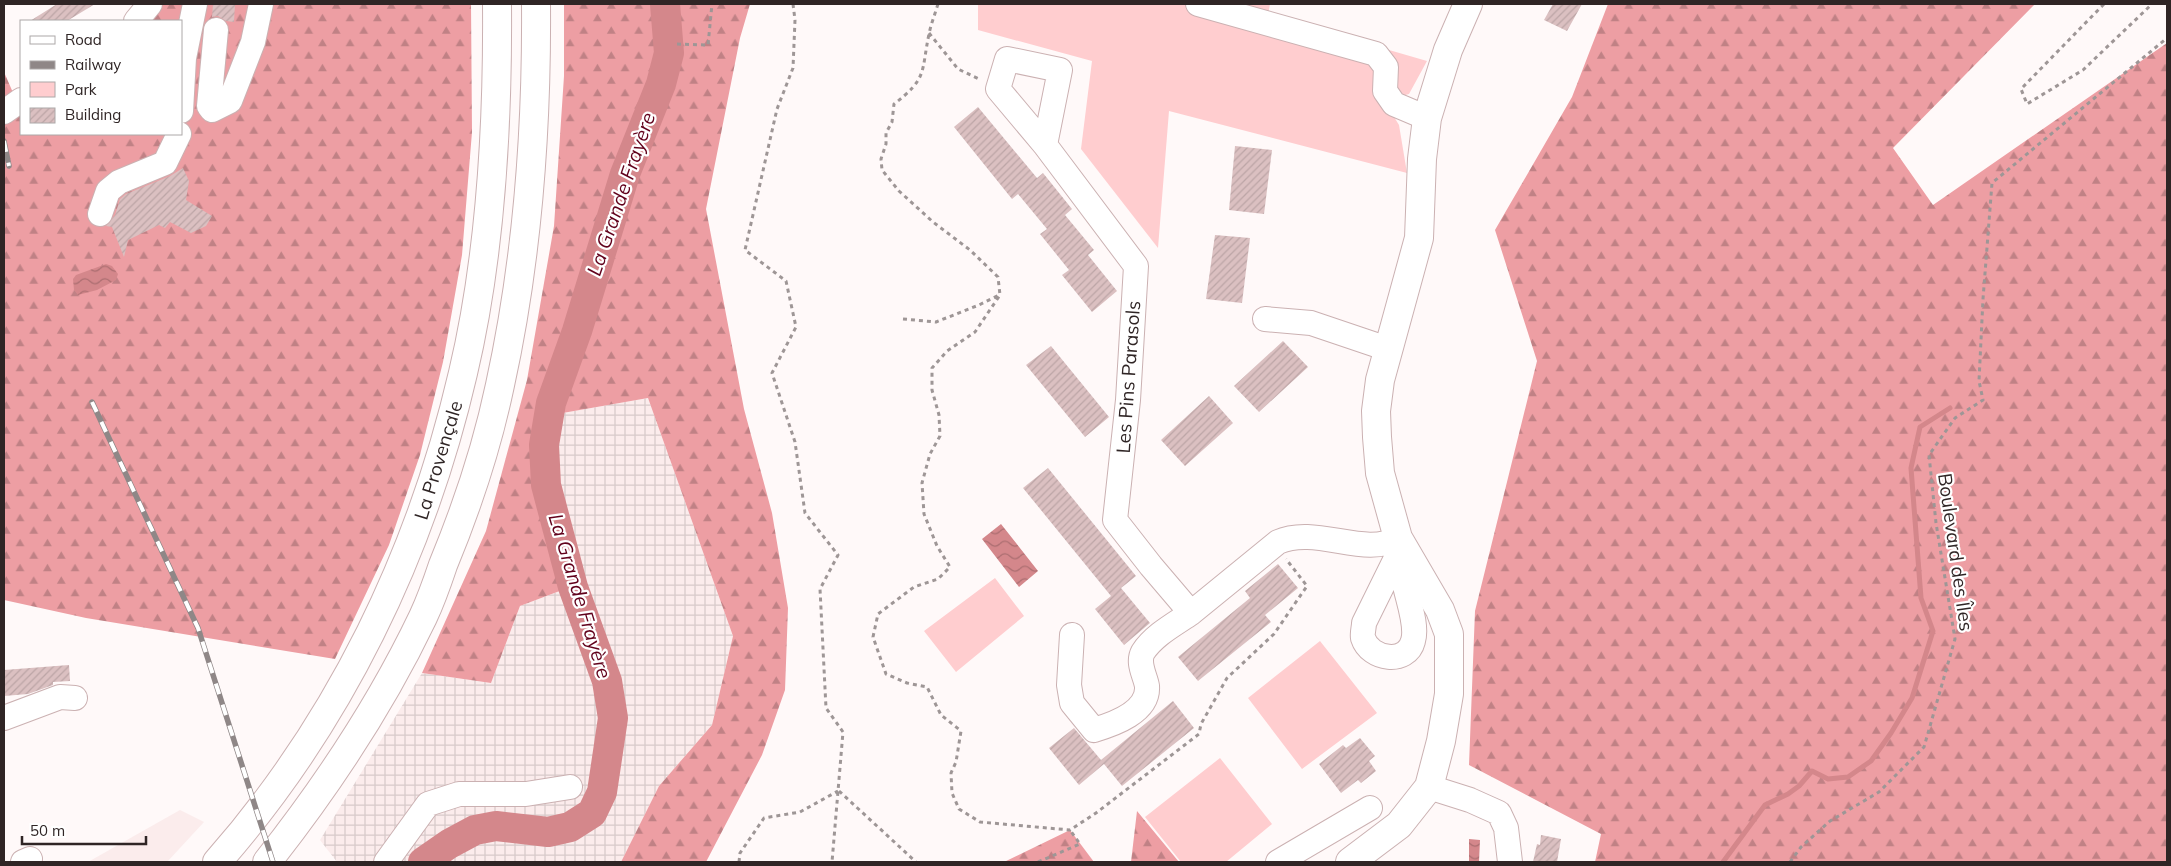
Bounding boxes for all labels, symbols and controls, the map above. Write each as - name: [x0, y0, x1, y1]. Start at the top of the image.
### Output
- legend: [20, 20, 182, 135]
- text: Road: [65, 30, 102, 49]
- text: Railway: [65, 55, 121, 74]
- text: Park: [65, 80, 97, 99]
- text: Building: [65, 105, 121, 124]
- water label: La Grande Frayère: [581, 109, 660, 279]
- street label: Les Pins Parasols: [1111, 300, 1145, 454]
- street label: La Provençale: [408, 397, 468, 523]
- street label: Boulevard des Îles: [1933, 471, 1979, 633]
- water label: La Grande Frayère: [543, 510, 617, 681]
- scale bar: [22, 814, 146, 846]
- text: 50 m: [30, 821, 65, 840]

